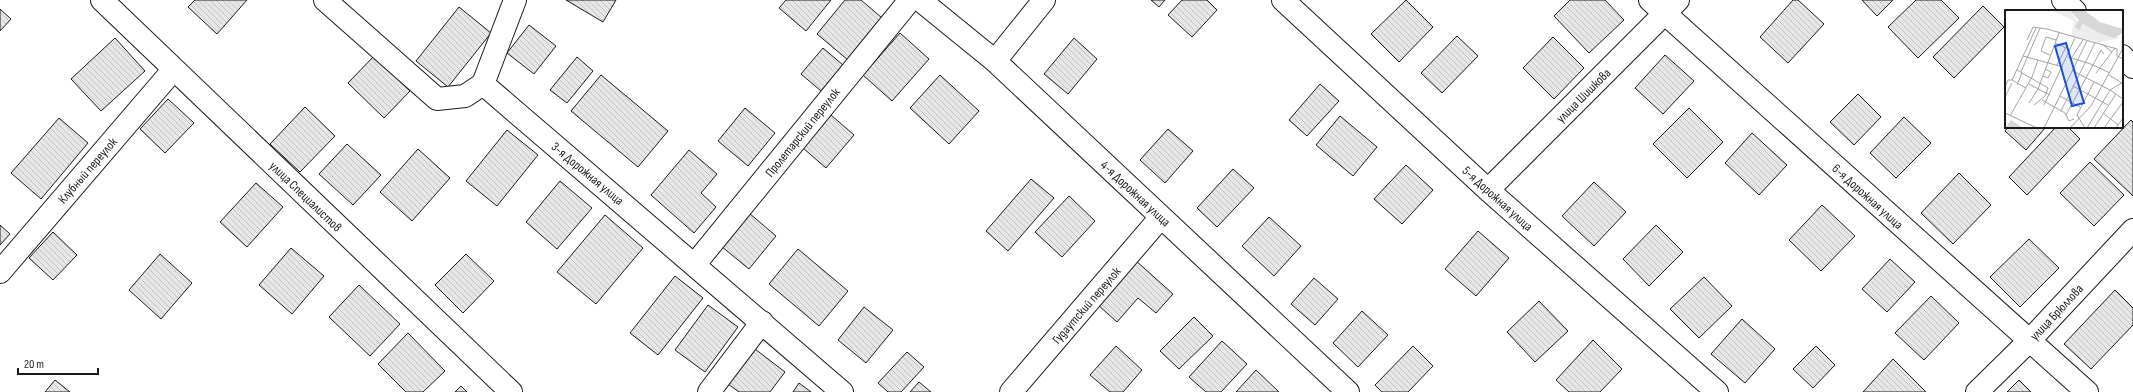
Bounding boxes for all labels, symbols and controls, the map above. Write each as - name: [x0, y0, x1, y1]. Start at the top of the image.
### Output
- inset map: [2005, 10, 2123, 128]
- street label: улица Шишкова: [1553, 65, 1614, 126]
- street label: Пролетарский переулок: [762, 85, 844, 180]
- street label: Клубный переулок: [55, 134, 121, 207]
- street label: 3-я Дорожная улица: [548, 139, 627, 209]
- street label: 4-я Дорожная улица: [1097, 157, 1174, 230]
- street label: улица Специалистов: [266, 158, 345, 235]
- street label: 6-я Дорожная улица: [1829, 161, 1906, 233]
- street label: 5-я Дорожная улица: [1459, 163, 1536, 235]
- street label: Гудаутский переулок: [1049, 264, 1125, 347]
- street label: улица Брюллова: [2027, 281, 2087, 344]
- scale bar: [18, 350, 98, 376]
- text: 20 m: [24, 357, 44, 372]

